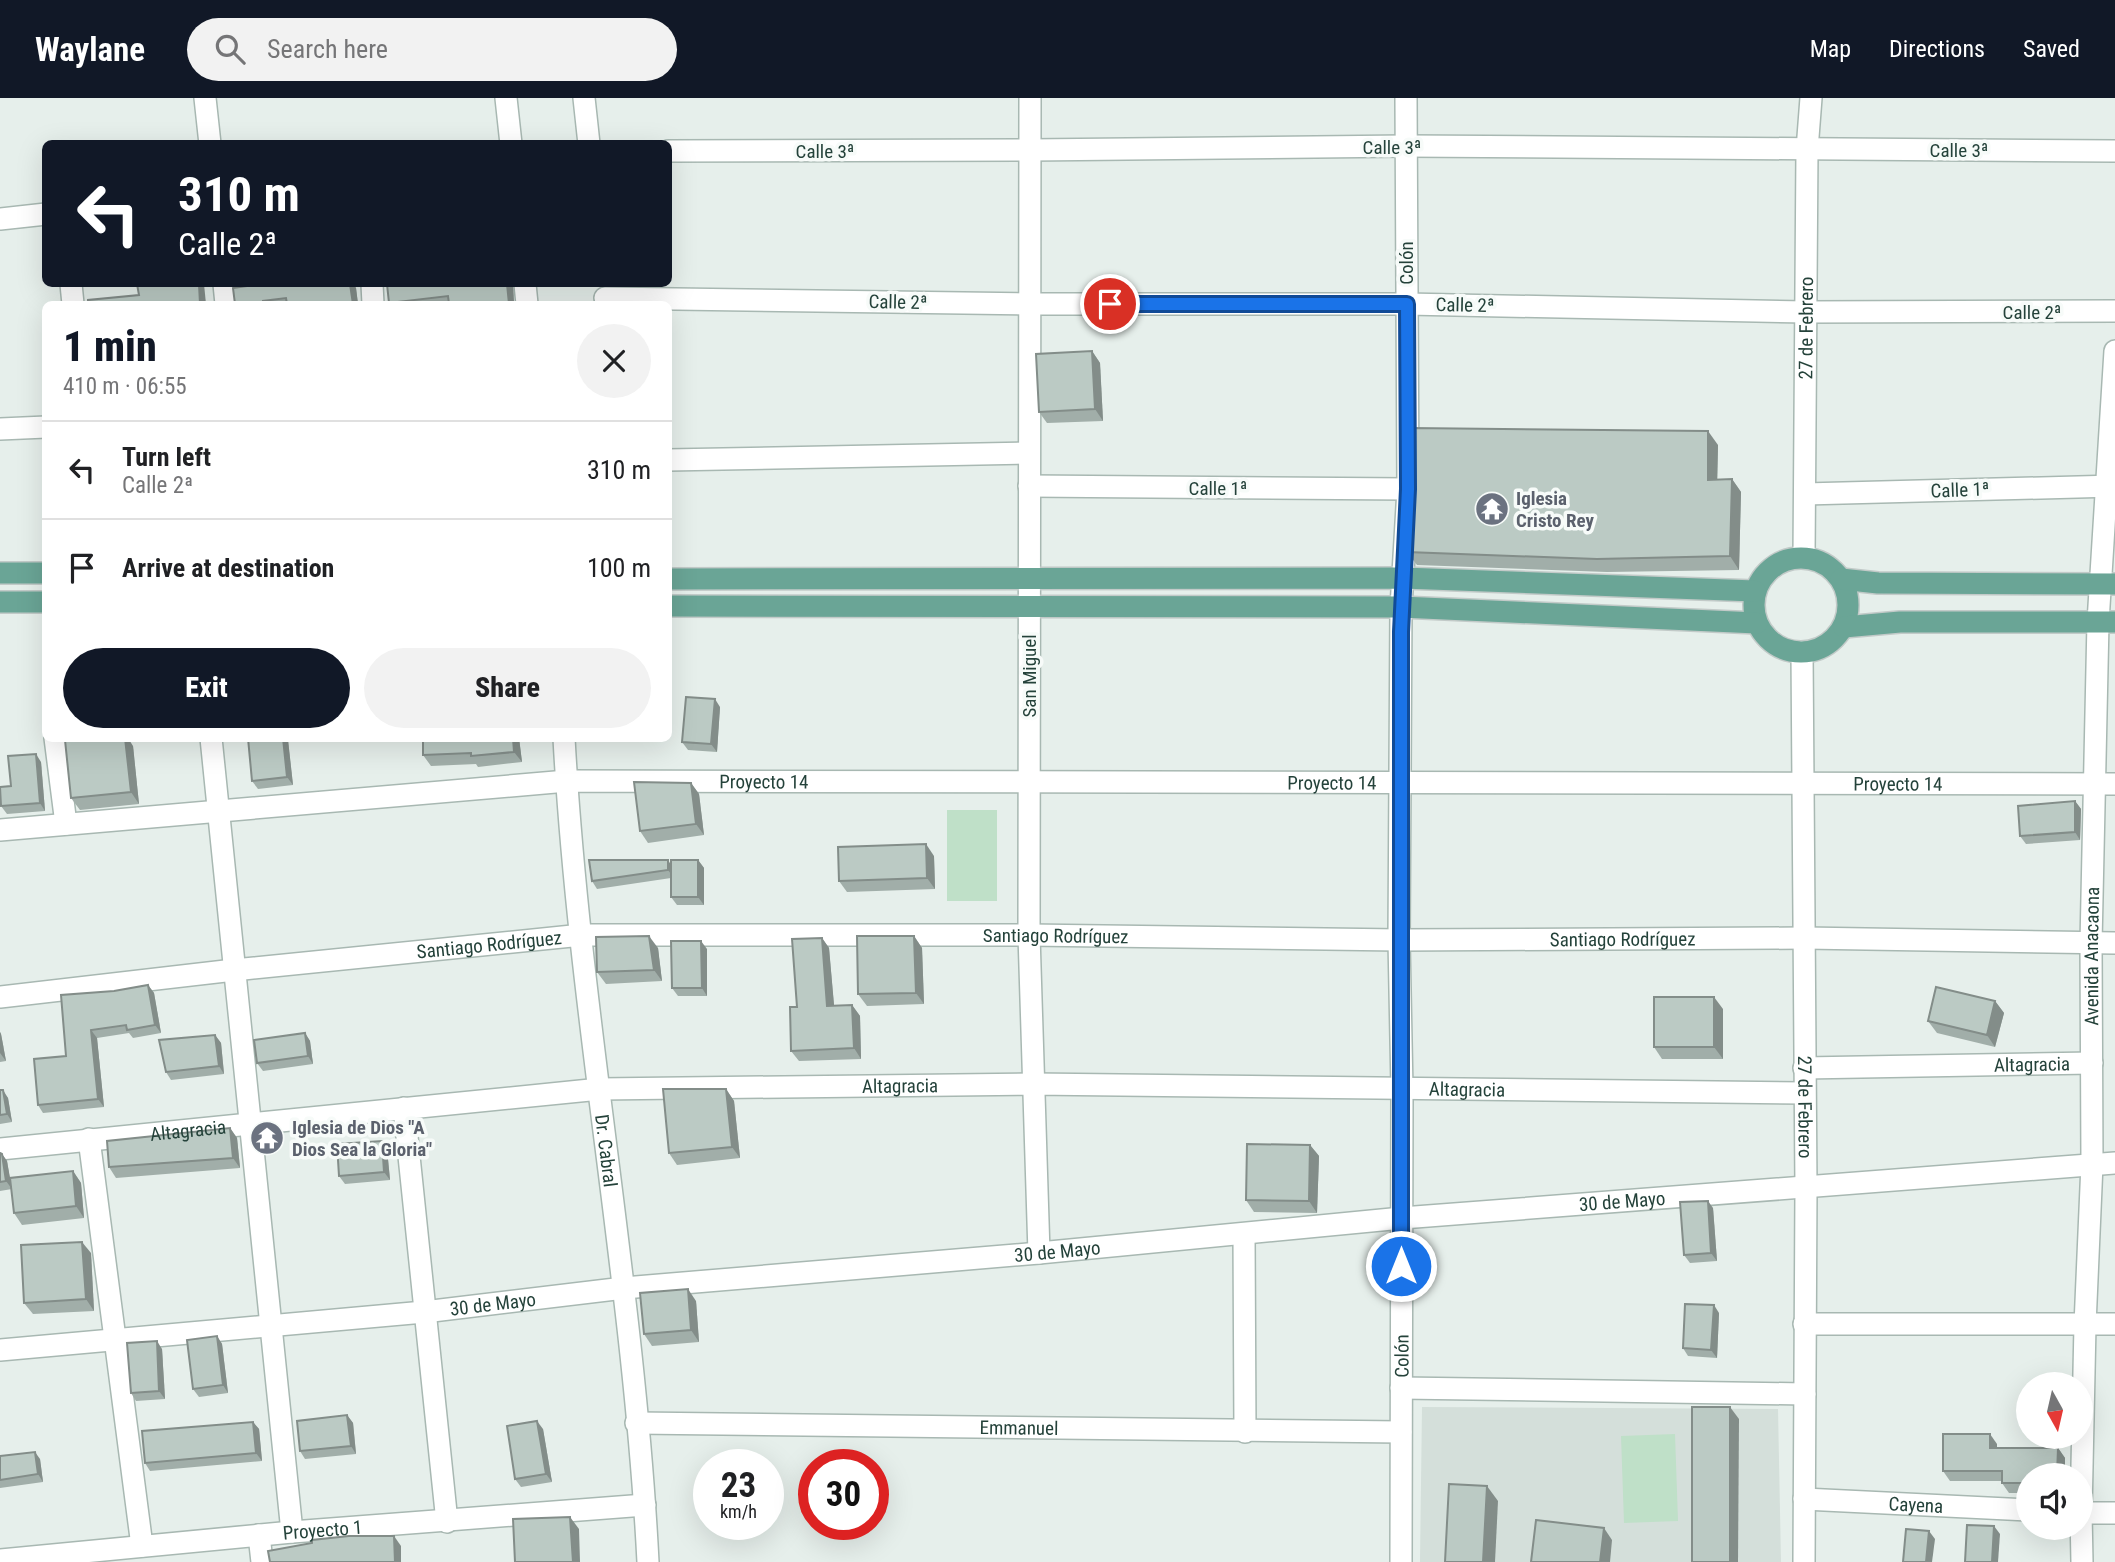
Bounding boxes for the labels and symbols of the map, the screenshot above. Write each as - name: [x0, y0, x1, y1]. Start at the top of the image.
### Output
- street label: Calle 3ª: [1363, 136, 1421, 159]
- street label: Calle 3ª: [1930, 139, 1988, 162]
- street label: Calle 3ª: [796, 140, 854, 163]
- street label: Colón: [1395, 241, 1418, 285]
- pin: [1080, 274, 1140, 334]
- street label: 27 de Febrero: [1794, 277, 1818, 379]
- street label: Calle 2ª: [868, 290, 928, 314]
- street label: Calle 2ª: [1435, 293, 1495, 317]
- street label: Calle 2ª: [2003, 301, 2061, 324]
- street label: Calle 1ª: [1189, 477, 1247, 500]
- street label: Calle 1ª: [1930, 477, 1990, 503]
- place label: Iglesia Cristo Rey: [1516, 487, 1594, 532]
- temple icon: Iglesia Cristo Rey: [1473, 490, 1511, 528]
- street label: San Miguel: [1018, 634, 1041, 718]
- street label: Proyecto 14: [719, 770, 808, 793]
- street label: Proyecto 14: [1287, 771, 1376, 794]
- street label: Proyecto 14: [1853, 772, 1942, 795]
- street label: Avenida Anacaona: [2079, 886, 2104, 1026]
- street label: Santiago Rodríguez: [983, 924, 1129, 948]
- street label: Santiago Rodríguez: [416, 926, 563, 963]
- street label: Santiago Rodríguez: [1550, 927, 1696, 951]
- street label: Altagracia: [1994, 1052, 2070, 1076]
- street label: 27 de Febrero: [1794, 1056, 1817, 1158]
- street label: Altagracia: [862, 1074, 938, 1097]
- street label: Altagracia: [1429, 1077, 1505, 1101]
- street label: Dr. Cabral: [590, 1113, 622, 1188]
- street label: Altagracia: [149, 1115, 227, 1145]
- place label: Iglesia de Dios "A Dios Sea la Gloria": [292, 1116, 432, 1161]
- temple icon: Iglesia de Dios "A Dios Sea la Gloria": [248, 1119, 286, 1157]
- street label: 30 de Mayo: [1578, 1186, 1666, 1216]
- position arrow: [1364, 1229, 1438, 1303]
- street label: 30 de Mayo: [1013, 1236, 1101, 1267]
- street label: 30 de Mayo: [448, 1287, 537, 1320]
- street label: Colón: [1390, 1334, 1413, 1378]
- north arrow: [2016, 1372, 2093, 1449]
- street label: Emmanuel: [979, 1416, 1059, 1439]
- speed limit sign: 30: [798, 1449, 889, 1540]
- street label: Cayena: [1888, 1492, 1944, 1517]
- street label: Proyecto 1: [282, 1515, 363, 1544]

